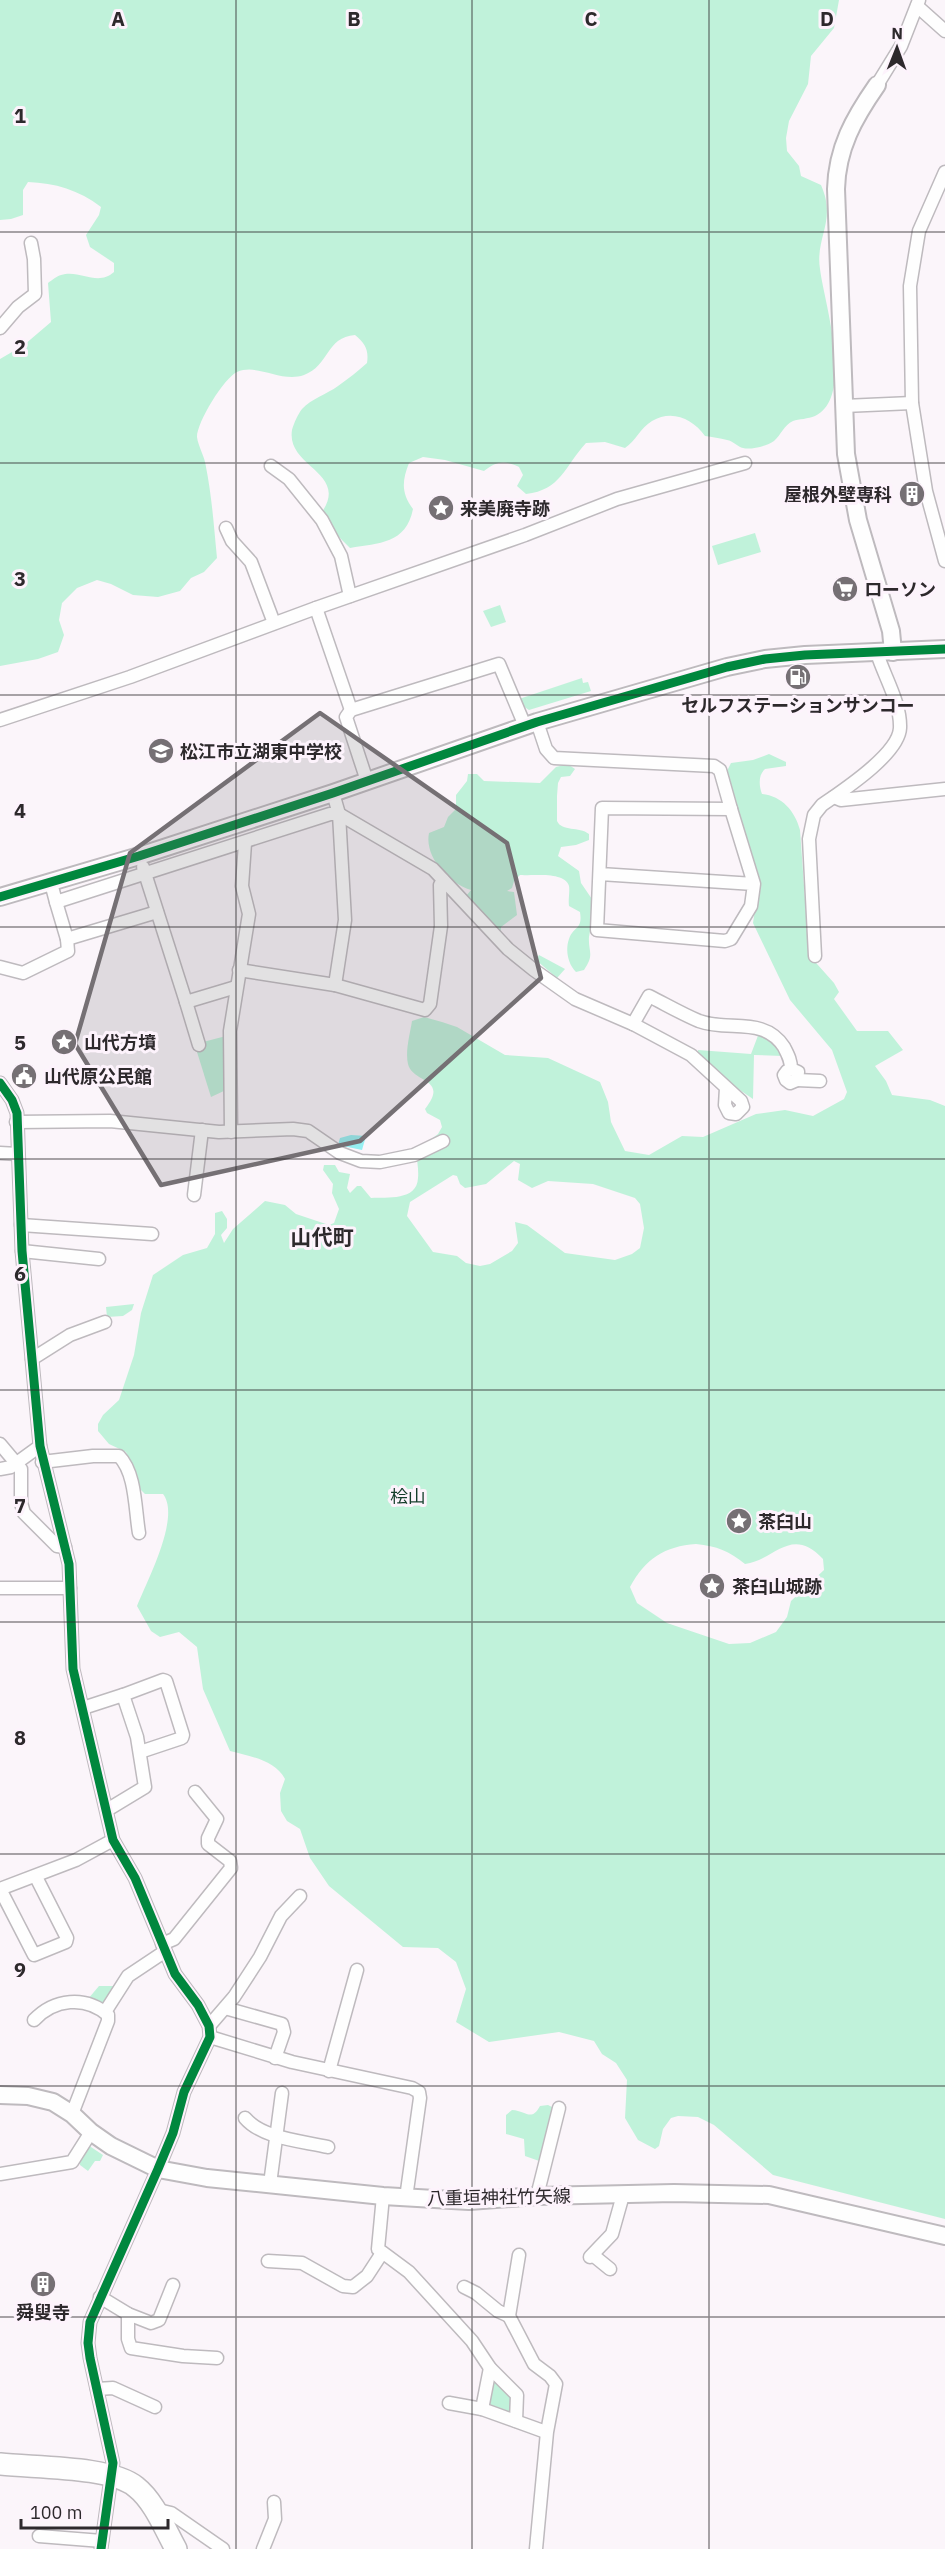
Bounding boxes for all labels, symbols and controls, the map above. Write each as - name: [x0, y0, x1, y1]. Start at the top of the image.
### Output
- text: A: [111, 5, 125, 32]
- text: B: [347, 5, 361, 32]
- text: C: [584, 5, 598, 32]
- text: D: [820, 5, 834, 32]
- north arrow: [867, 18, 927, 78]
- text: N: [891, 23, 903, 43]
- text: 1: [14, 102, 26, 129]
- text: 2: [14, 333, 26, 360]
- building icon: 屋根外壁専科: [897, 479, 927, 509]
- place label: 屋根外壁専科: [784, 483, 892, 506]
- place icon: 来美廃寺跡: [426, 493, 456, 523]
- place label: 来美廃寺跡: [460, 497, 550, 520]
- text: 3: [14, 565, 26, 592]
- supermarket icon: ローソン: [830, 574, 860, 604]
- place label: ローソン: [864, 578, 936, 601]
- fuel station icon: セルフステーションサンコー: [783, 662, 813, 692]
- place label: セルフステーションサンコー: [681, 694, 915, 717]
- school or university icon: 松江市立湖東中学校: [146, 736, 176, 766]
- place label: 松江市立湖東中学校: [180, 740, 342, 763]
- text: 4: [14, 797, 26, 824]
- place icon: 山代方墳: [49, 1027, 79, 1057]
- text: 5: [14, 1029, 26, 1056]
- place label: 山代方墳: [84, 1031, 156, 1054]
- public building icon: 山代原公民館: [9, 1061, 39, 1091]
- place label: 山代原公民館: [44, 1065, 152, 1088]
- district label: 山代町: [291, 1223, 354, 1251]
- text: 6: [14, 1260, 26, 1287]
- park label: 桧山: [390, 1485, 426, 1508]
- text: 7: [14, 1492, 26, 1519]
- place icon: 茶臼山: [724, 1506, 754, 1536]
- place label: 茶臼山: [758, 1510, 812, 1533]
- place icon: 茶臼山城跡: [697, 1571, 727, 1601]
- place label: 茶臼山城跡: [732, 1575, 822, 1598]
- text: 8: [14, 1724, 26, 1751]
- text: 9: [14, 1956, 26, 1983]
- street label: 八重垣神社竹矢線: [427, 2184, 571, 2210]
- building icon: 舜叟寺: [28, 2269, 58, 2299]
- place label: 舜叟寺: [16, 2301, 70, 2324]
- scale bar: [21, 2492, 168, 2530]
- text: 100 m: [30, 2501, 82, 2524]

